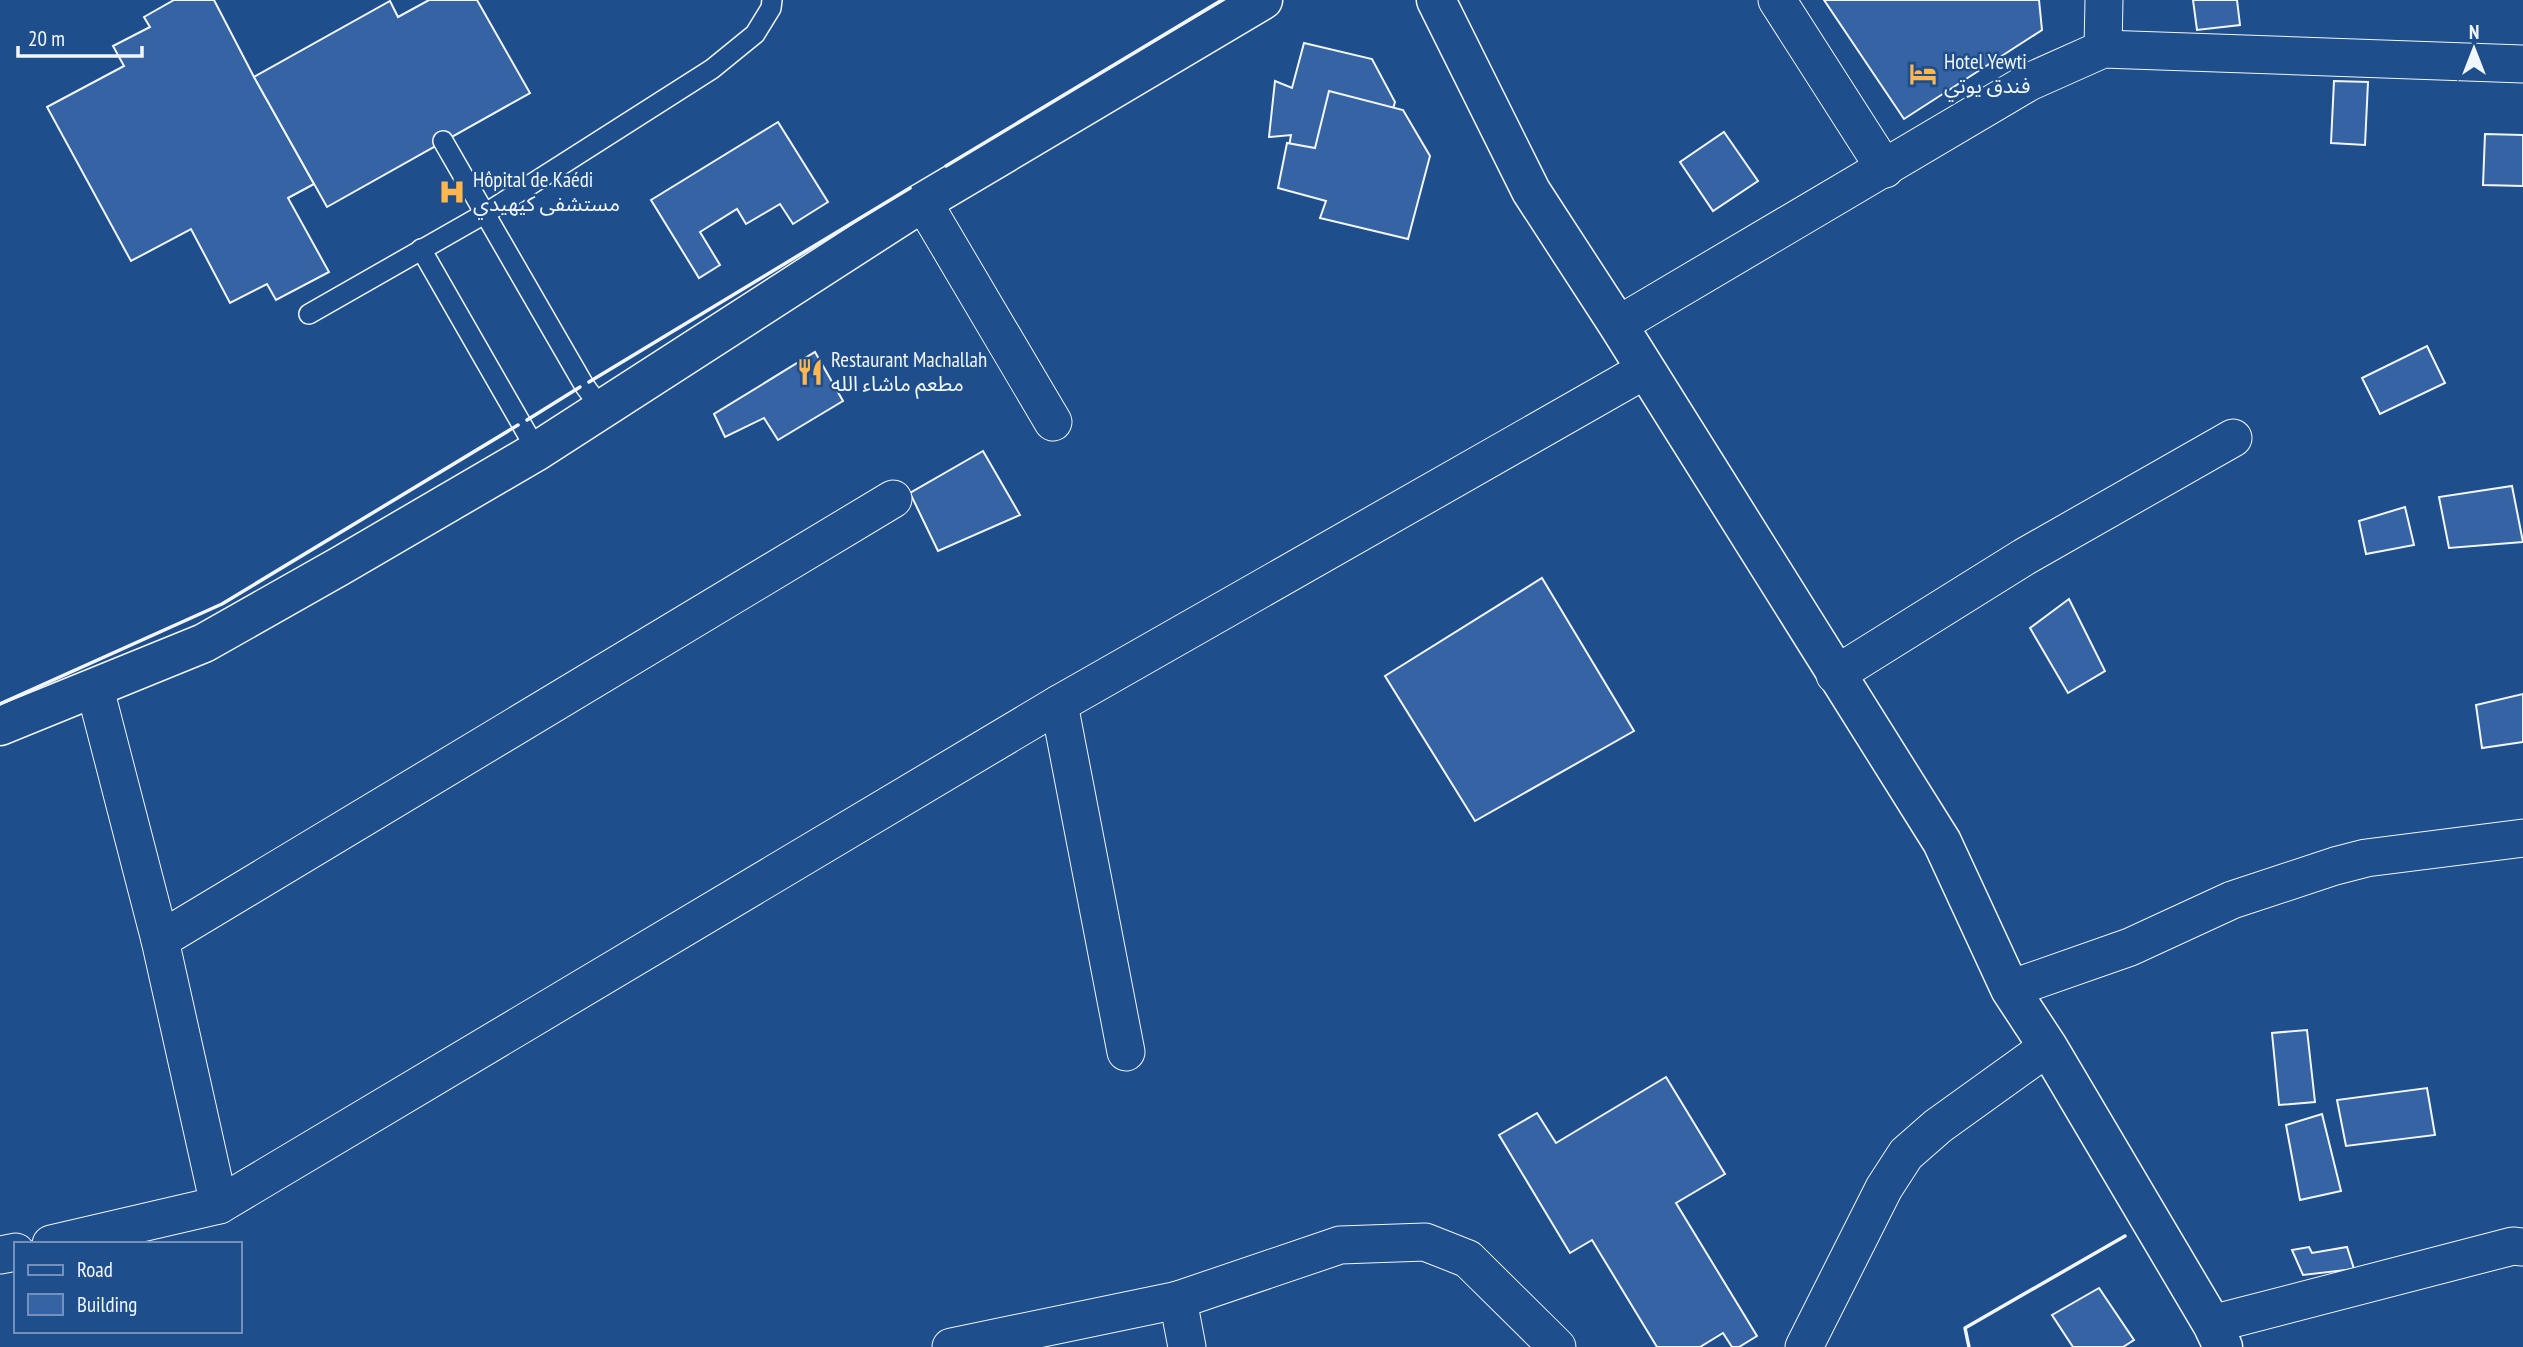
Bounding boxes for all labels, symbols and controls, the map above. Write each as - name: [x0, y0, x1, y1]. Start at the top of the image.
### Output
- scale bar: [18, 14, 142, 58]
- north arrow: [2439, 14, 2509, 84]
- text: N: [2469, 20, 2479, 44]
- text: 20 m: [28, 25, 65, 52]
- place label: Hotel Yewti فندق يوتي: [1944, 48, 2030, 102]
- hotel icon: Hotel Yewti فندق يوتي: [1908, 59, 1938, 89]
- place label: Hôpital de Kaédi مستشفى كيهيدي: [473, 166, 620, 220]
- hospital icon: Hôpital de Kaédi مستشفى كيهيدي: [437, 177, 467, 207]
- place label: Restaurant Machallah مطعم ماشاء الله: [831, 346, 987, 399]
- restaurant icon: Restaurant Machallah مطعم ماشاء الله: [795, 357, 825, 387]
- legend: [14, 1242, 242, 1333]
- text: Road: [77, 1256, 113, 1283]
- text: Building: [77, 1291, 137, 1318]

